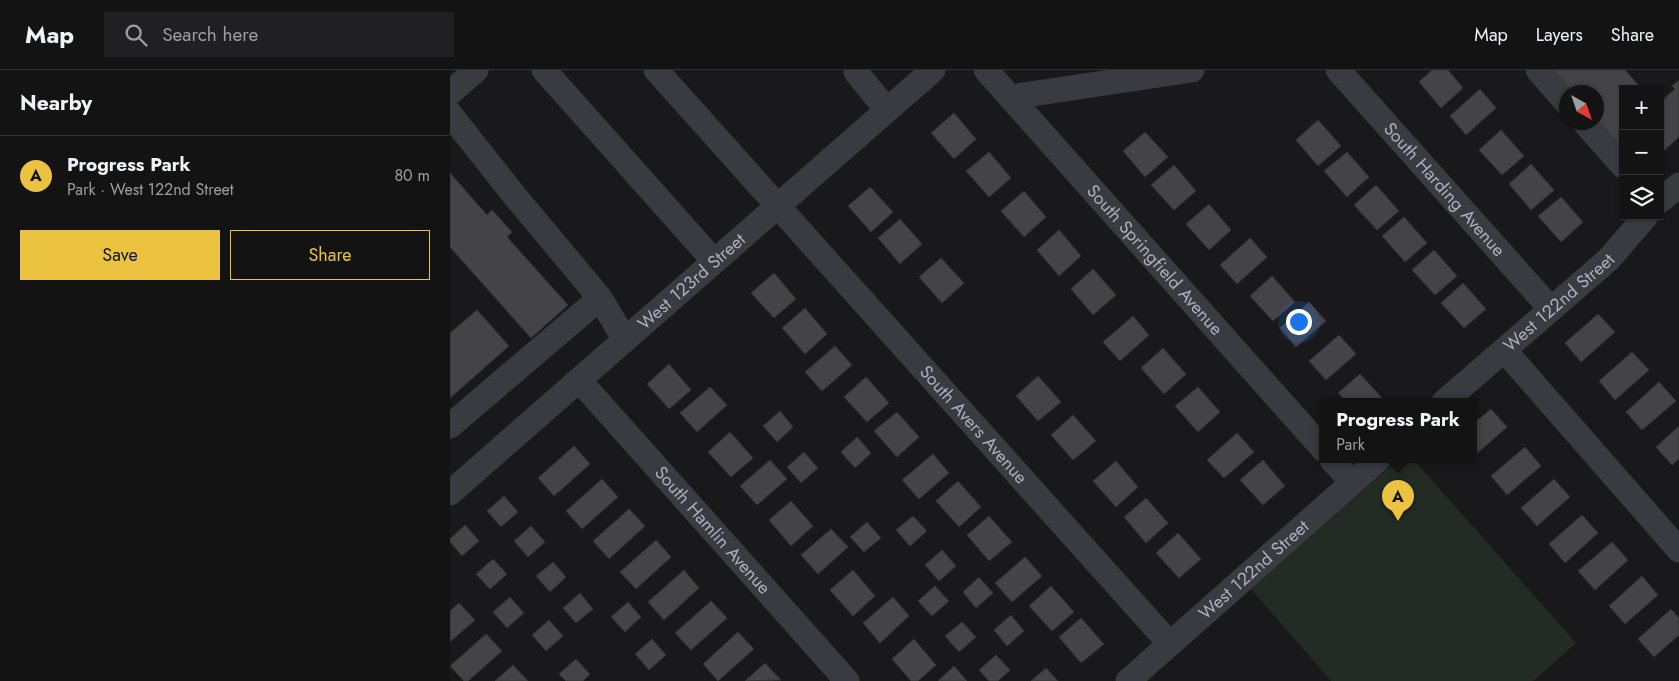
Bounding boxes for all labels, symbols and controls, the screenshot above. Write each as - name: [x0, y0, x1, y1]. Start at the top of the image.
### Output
- search box: [104, 12, 454, 57]
- text: Map: [25, 17, 74, 52]
- icon: search: [122, 21, 150, 49]
- text: Search here: [162, 21, 258, 48]
- text: Map: [1474, 22, 1508, 48]
- text: Layers: [1536, 22, 1583, 48]
- text: Share: [1611, 22, 1654, 48]
- north arrow: [1559, 85, 1604, 130]
- map controls: [1619, 85, 1664, 220]
- button: +: [1619, 85, 1664, 130]
- text: Nearby: [20, 88, 92, 118]
- street label: South Harding Avenue: [1377, 116, 1511, 262]
- button: −: [1619, 130, 1664, 175]
- text: Progress Park: [67, 151, 191, 178]
- text: A: [30, 164, 42, 187]
- text: 80 m: [394, 164, 430, 187]
- button: layers: [1619, 175, 1664, 220]
- text: Park · West 122nd Street: [67, 178, 234, 201]
- street label: South Springfield Avenue: [1081, 179, 1229, 341]
- street label: West 123rd Street: [632, 227, 752, 336]
- button: Save: [20, 230, 220, 280]
- button: Share: [230, 230, 430, 280]
- street label: West 122nd Street: [1498, 247, 1621, 358]
- your location: [1286, 309, 1312, 335]
- street label: South Avers Avenue: [913, 360, 1034, 490]
- popup: [1319, 398, 1477, 463]
- text: Progress Park: [1336, 406, 1460, 433]
- text: Park: [1336, 433, 1365, 456]
- street label: South Hamlin Avenue: [649, 460, 777, 600]
- pin: A: [1382, 480, 1414, 521]
- street label: West 122nd Street: [1193, 513, 1315, 626]

